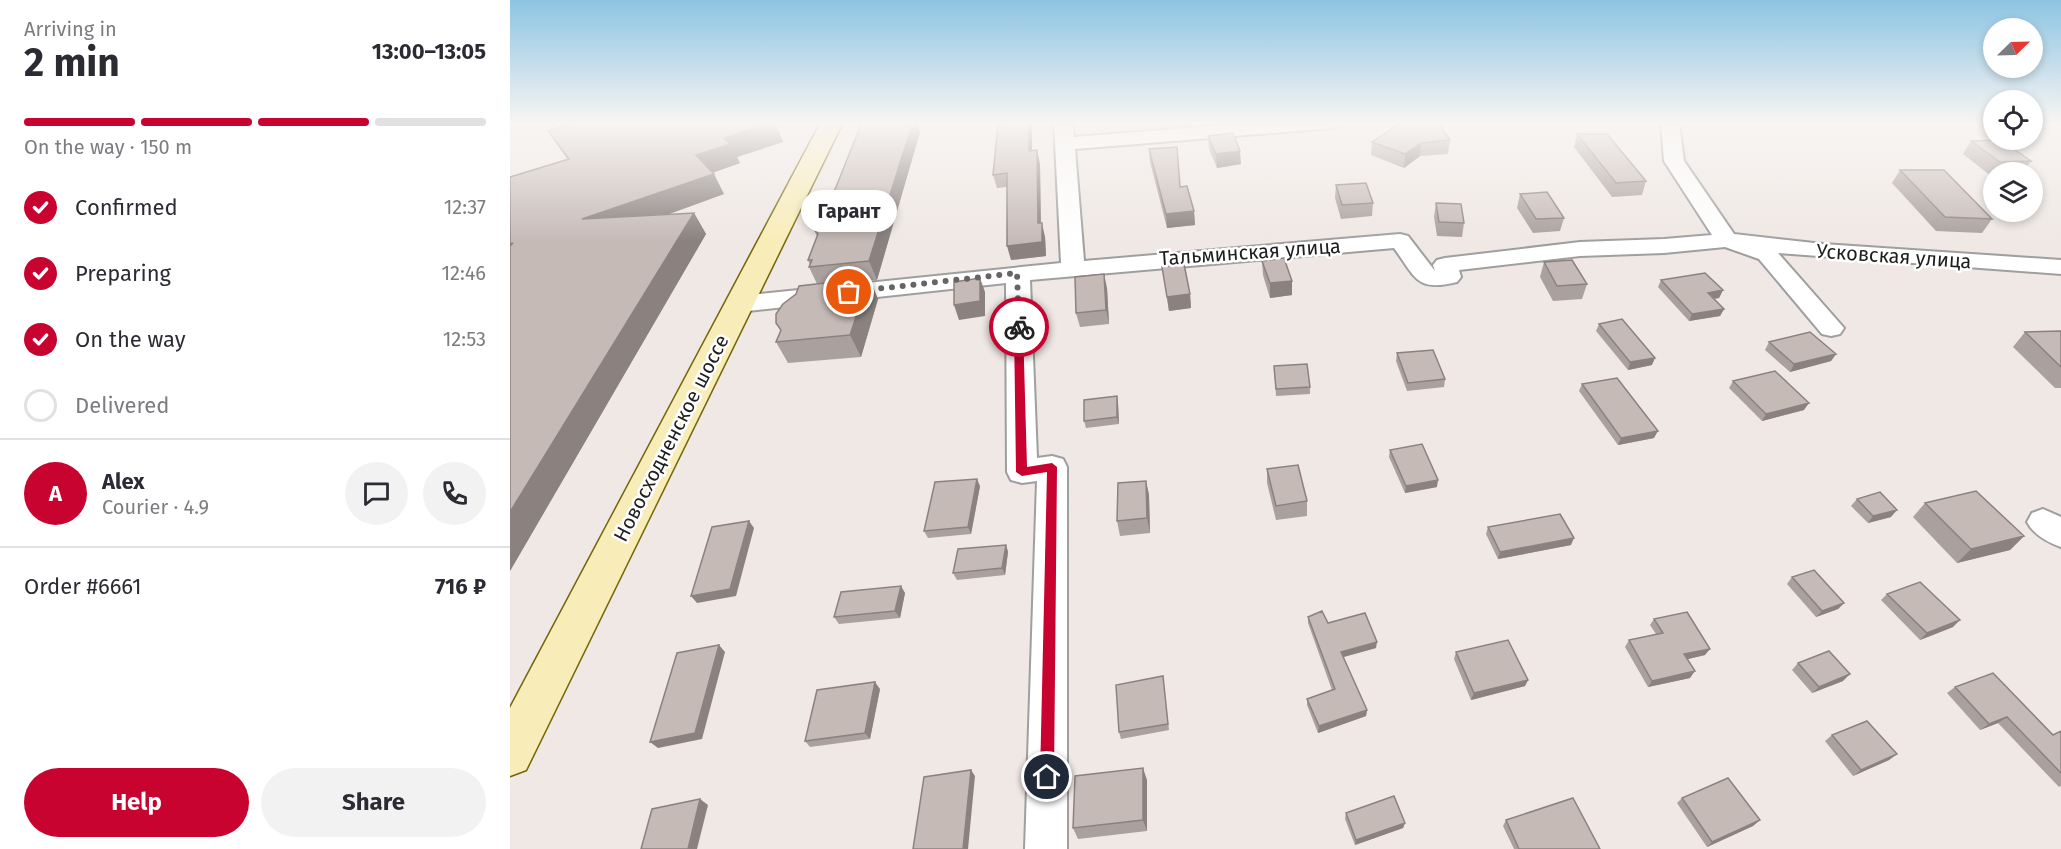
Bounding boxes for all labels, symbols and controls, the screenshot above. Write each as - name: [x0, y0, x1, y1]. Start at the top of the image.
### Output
- text: Arriving in: [24, 17, 117, 41]
- north arrow: [1983, 18, 2043, 78]
- map controls: [1983, 18, 2043, 222]
- text: 13:00–13:05: [372, 38, 486, 65]
- text: 2 min: [24, 40, 120, 86]
- button: locate: [1983, 90, 2043, 150]
- text: On the way · 150 m: [24, 135, 192, 159]
- button: layers: [1983, 162, 2043, 222]
- callout: Гарант: [801, 190, 897, 232]
- icon: check: [24, 191, 57, 224]
- text: Confirmed: [75, 194, 178, 221]
- text: 12:37: [444, 195, 486, 219]
- text: Гарант: [817, 199, 881, 223]
- street label: Тальминская улица: [1158, 234, 1342, 270]
- street label: Усковская улица: [1816, 239, 1972, 273]
- icon: check: [24, 257, 57, 290]
- text: Preparing: [75, 260, 171, 287]
- text: 12:46: [441, 261, 486, 285]
- pin: [823, 266, 874, 317]
- icon: bag: [832, 275, 865, 308]
- courier: [989, 297, 1049, 357]
- icon: bike: [1003, 311, 1036, 344]
- icon: check: [24, 323, 57, 356]
- text: On the way: [75, 326, 186, 353]
- text: 12:53: [443, 327, 486, 351]
- street label: Новосходненское шоссе: [608, 331, 734, 545]
- text: Delivered: [75, 392, 170, 419]
- button: chat: [345, 462, 408, 525]
- button: phone: [423, 462, 486, 525]
- text: Alex: [102, 468, 145, 495]
- text: A: [49, 480, 62, 507]
- text: Courier · 4.9: [102, 495, 209, 519]
- text: Order #6661: [24, 573, 142, 600]
- text: 716 ₽: [435, 573, 486, 600]
- pin: [1021, 751, 1072, 802]
- icon: home: [1030, 760, 1063, 793]
- button: Help: [24, 768, 249, 837]
- button: Share: [261, 768, 486, 837]

